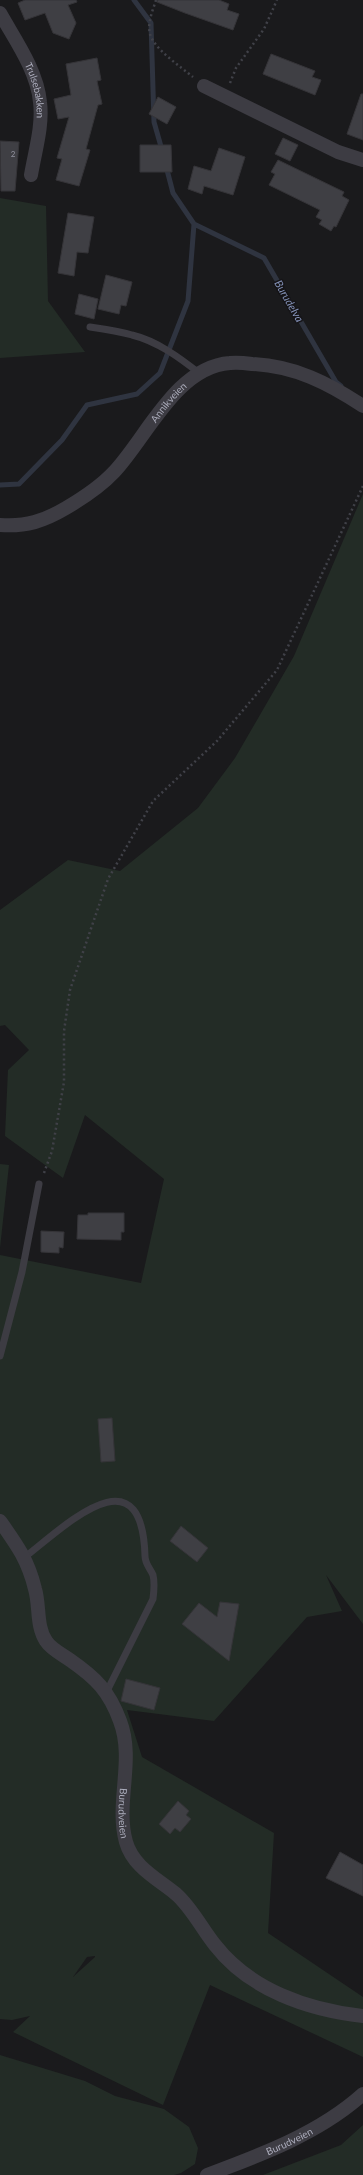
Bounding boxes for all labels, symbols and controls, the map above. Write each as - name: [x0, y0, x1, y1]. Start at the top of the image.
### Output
- street label: Trulsebakken: [23, 60, 47, 118]
- house number: 2: [11, 149, 16, 159]
- water label: Burudelva: [272, 278, 307, 324]
- street label: Annikveien: [148, 380, 189, 425]
- street label: Burudveien: [117, 1788, 131, 1839]
- street label: Burudveien: [264, 2125, 315, 2157]

